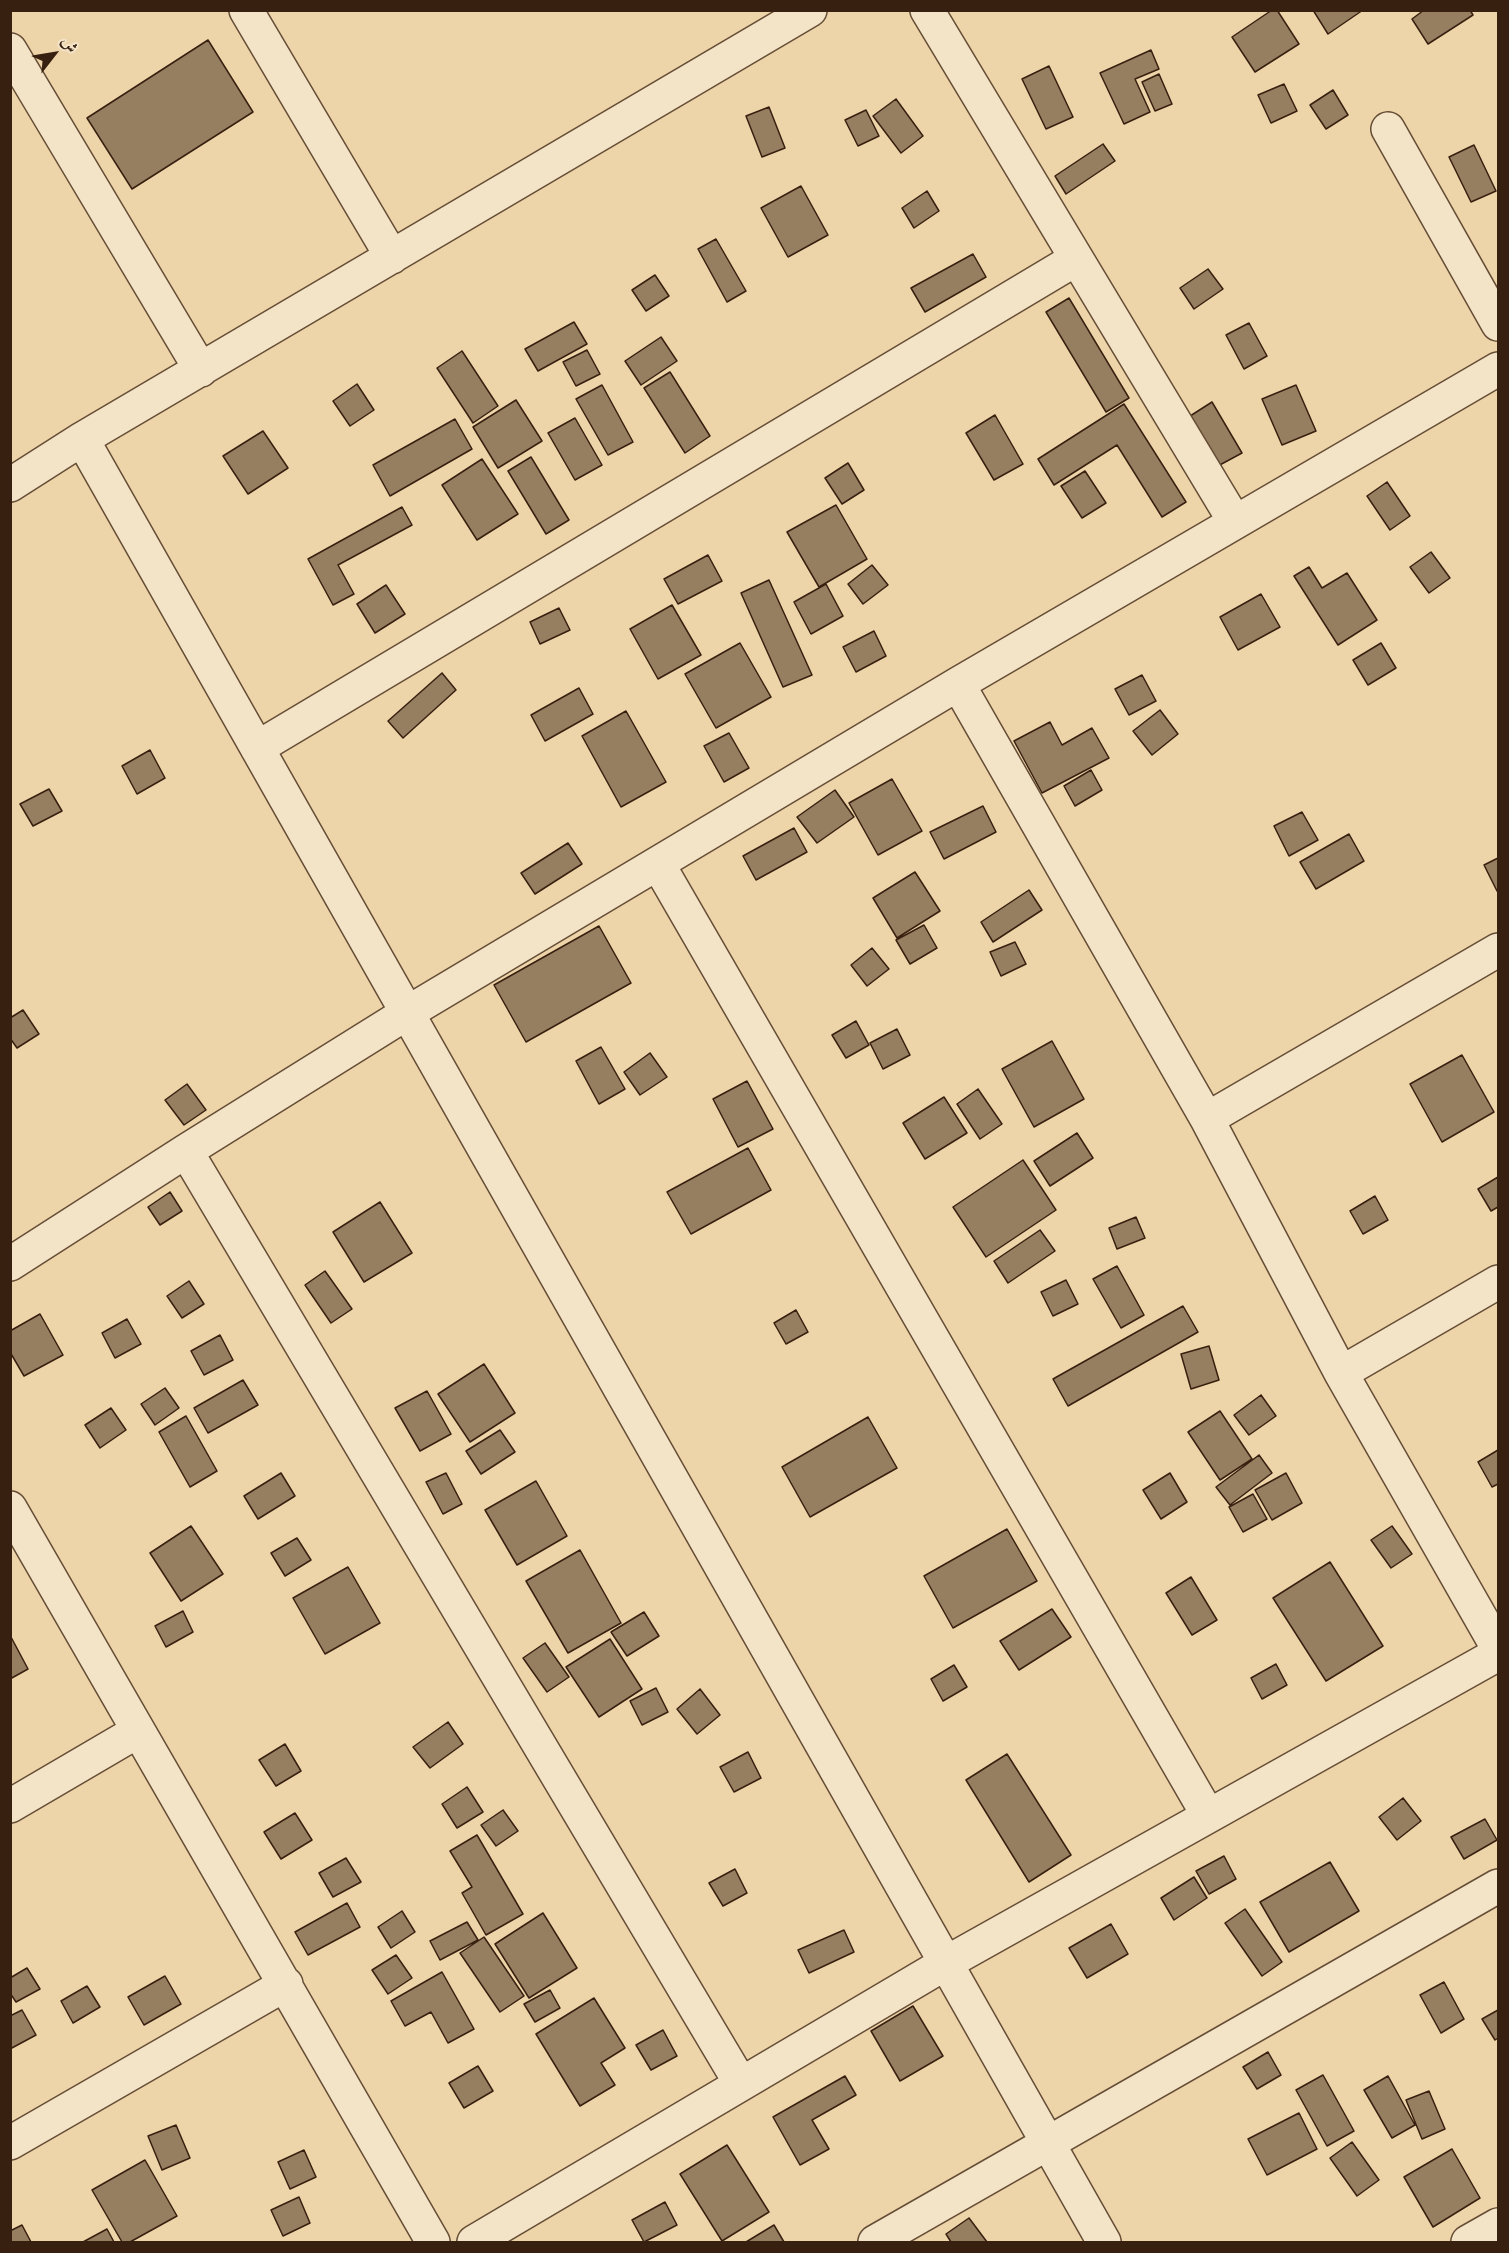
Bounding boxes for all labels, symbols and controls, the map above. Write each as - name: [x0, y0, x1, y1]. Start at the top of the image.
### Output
- north arrow: [24, 24, 84, 84]
- text: ش: [57, 33, 82, 57]

